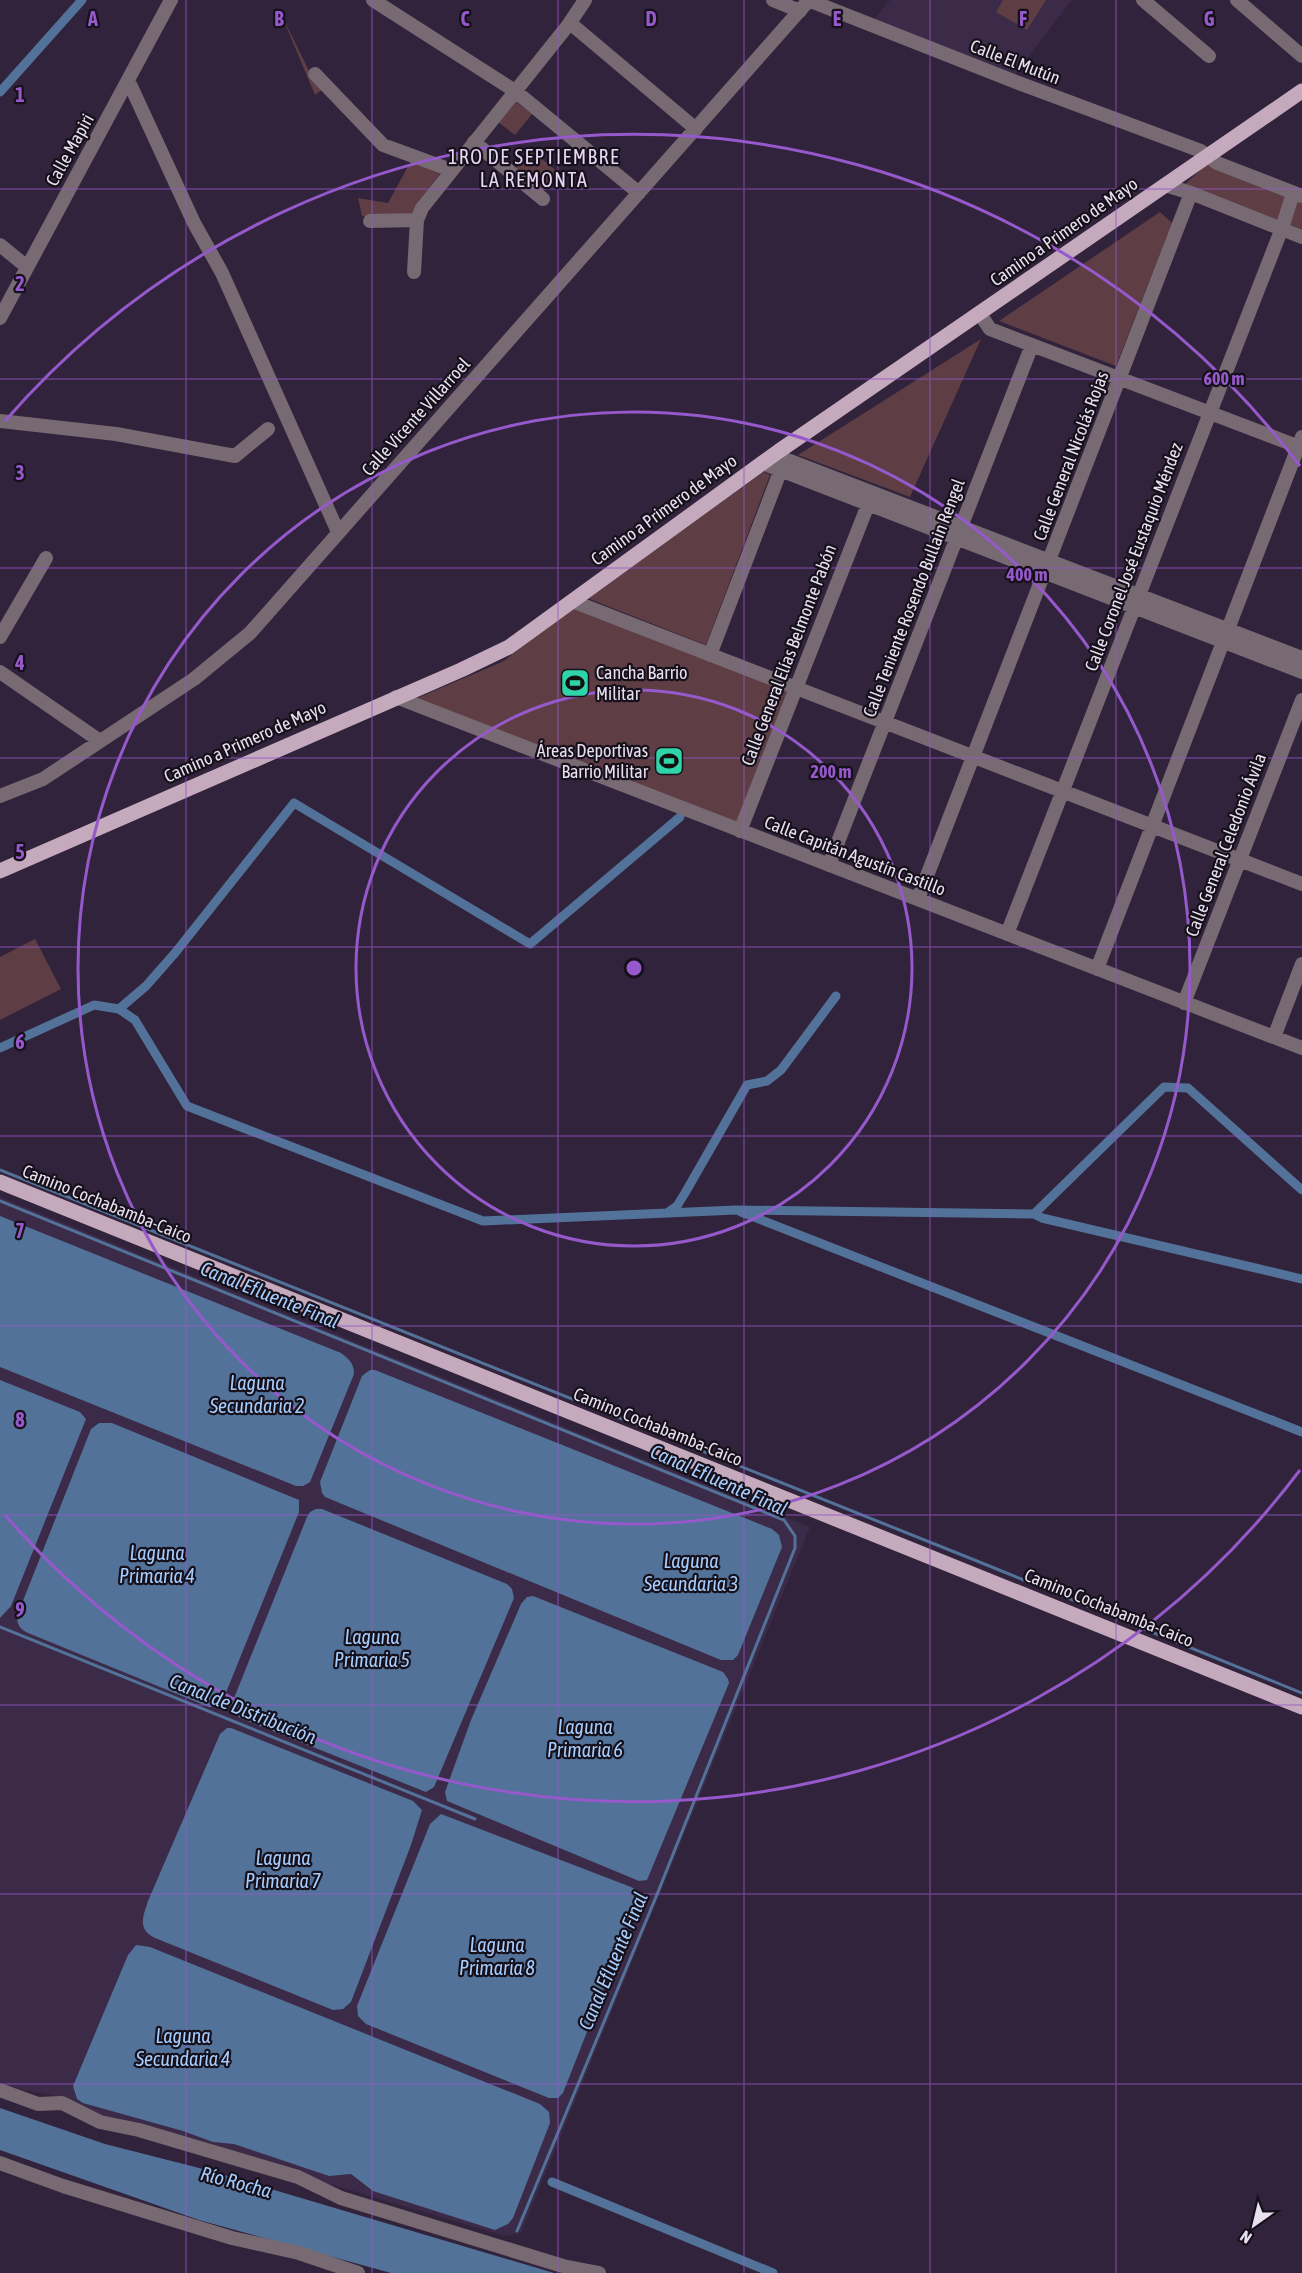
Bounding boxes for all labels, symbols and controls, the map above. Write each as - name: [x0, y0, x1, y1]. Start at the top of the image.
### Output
- text: A: [87, 7, 98, 30]
- text: B: [274, 7, 284, 30]
- text: C: [461, 7, 470, 30]
- text: D: [645, 7, 657, 30]
- text: E: [833, 7, 842, 30]
- text: F: [1019, 7, 1027, 30]
- text: G: [1204, 7, 1215, 30]
- street label: Calle El Mutún: [967, 35, 1063, 88]
- text: 1: [15, 83, 25, 106]
- street label: Calle Mapiri: [41, 110, 98, 189]
- district label: 1RO DE SEPTIEMBRE LA REMONTA: [448, 145, 620, 191]
- street label: Camino a Primero de Mayo: [986, 173, 1141, 290]
- text: 2: [15, 272, 25, 295]
- street label: Calle Vicente Villarroel: [357, 353, 474, 480]
- street label: Calle General Nicolás Rojas: [1029, 368, 1113, 544]
- text: 600 m: [1204, 368, 1244, 389]
- street label: Calle Coronel José Eustaquio Méndez: [1080, 439, 1187, 674]
- street label: Camino a Primero de Mayo: [587, 450, 741, 570]
- text: 3: [15, 461, 25, 484]
- street label: Calle Teniente Rosendo Bullain Rengel: [858, 475, 969, 720]
- street label: Calle General Elías Belmonte Pabón: [737, 541, 840, 768]
- text: 400 m: [1006, 564, 1047, 585]
- text: 4: [14, 651, 25, 674]
- place label: Cancha Barrio Militar: [596, 662, 688, 704]
- sports icon: Cancha Barrio Militar: [559, 667, 591, 699]
- street label: Camino a Primero de Mayo: [161, 696, 329, 787]
- place label: Áreas Deportivas Barrio Militar: [537, 740, 649, 782]
- sports icon: Áreas Deportivas Barrio Militar: [653, 745, 685, 777]
- street label: Calle General Celedonio Ávila: [1181, 750, 1270, 940]
- text: 200 m: [811, 761, 851, 782]
- street label: Calle Capitán Agustín Castillo: [762, 811, 949, 900]
- text: 5: [15, 840, 25, 863]
- centre of rings: [624, 958, 644, 978]
- text: 6: [15, 1030, 25, 1053]
- street label: Camino Cochabamba-Caico: [20, 1160, 195, 1247]
- text: 7: [15, 1219, 25, 1242]
- water label: Canal Efluente Final: [198, 1256, 343, 1333]
- water label: Laguna Secundaria 2: [209, 1371, 304, 1417]
- street label: Camino Cochabamba-Caico: [571, 1383, 746, 1470]
- text: 8: [15, 1408, 25, 1431]
- water label: Canal Efluente Final: [647, 1439, 791, 1520]
- water label: Laguna Primaria 4: [119, 1541, 195, 1587]
- water label: Laguna Secundaria 3: [643, 1549, 738, 1595]
- street label: Camino Cochabamba-Caico: [1022, 1564, 1197, 1651]
- text: 9: [15, 1598, 25, 1621]
- water label: Laguna Primaria 5: [334, 1625, 410, 1671]
- water label: Canal de Distribución: [167, 1669, 320, 1749]
- water label: Laguna Primaria 6: [547, 1715, 623, 1761]
- water label: Laguna Primaria 7: [245, 1846, 322, 1892]
- water label: Canal Efluente Final: [573, 1888, 652, 2033]
- water label: Laguna Primaria 8: [459, 1933, 535, 1979]
- water label: Laguna Secundaria 4: [135, 2024, 230, 2070]
- water label: Río Rocha: [198, 2161, 274, 2202]
- north arrow: [1224, 2195, 1284, 2255]
- text: N: [1237, 2227, 1255, 2248]

